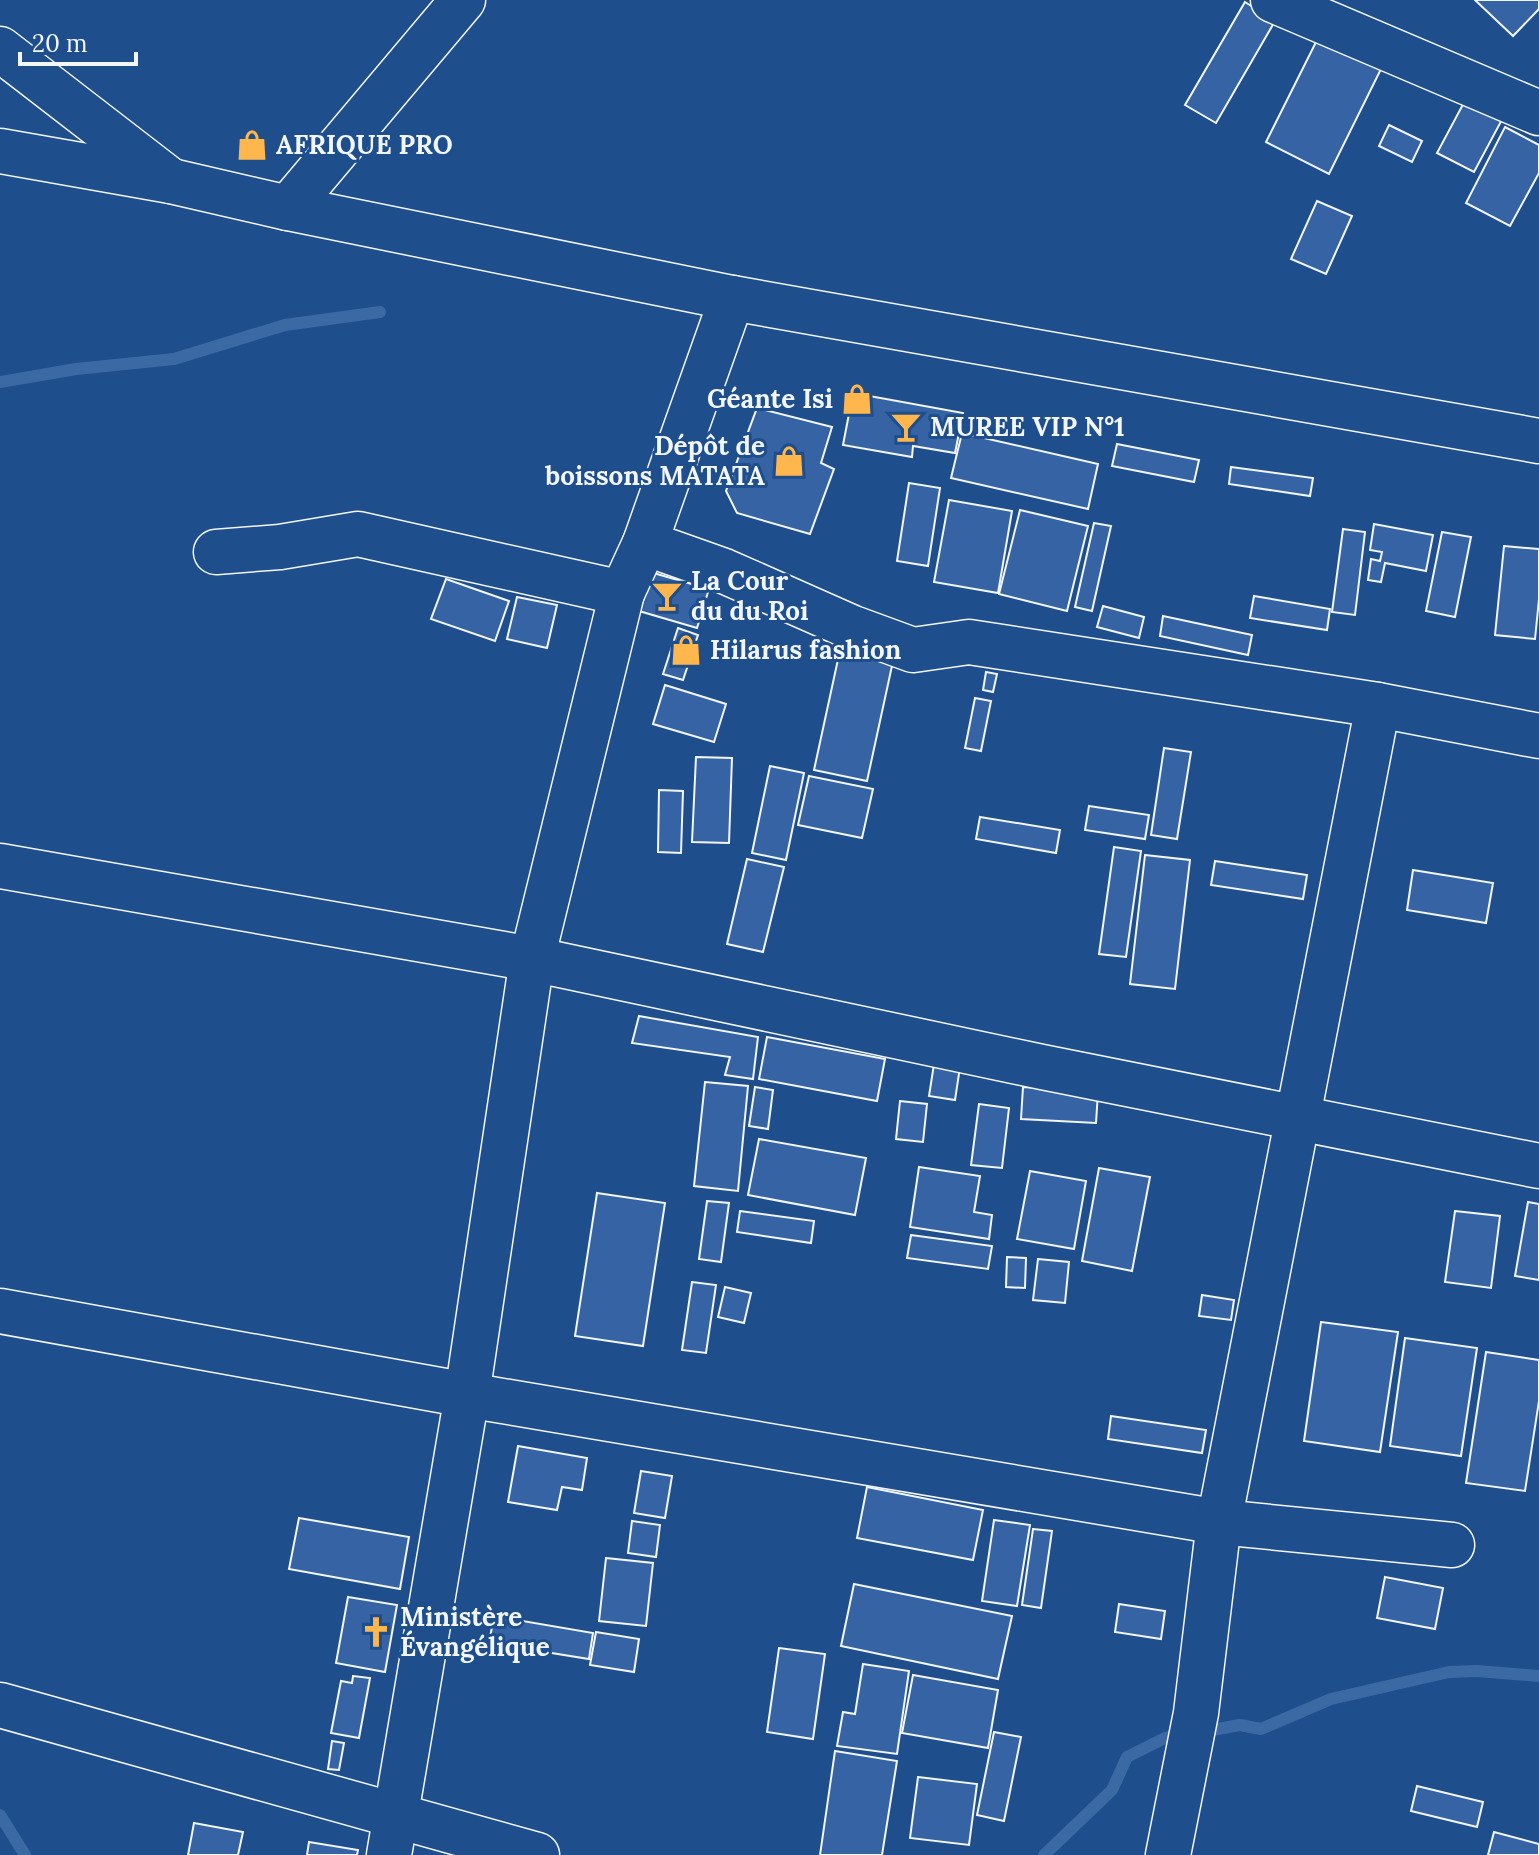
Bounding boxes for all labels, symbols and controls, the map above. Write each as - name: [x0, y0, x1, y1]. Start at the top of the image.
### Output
- scale bar: [20, 16, 136, 66]
- text: 20 m: [32, 28, 88, 59]
- shop icon: AFRIQUE PRO: [235, 128, 269, 162]
- place label: AFRIQUE PRO: [276, 128, 453, 161]
- place label: Géante Isi: [707, 382, 833, 415]
- shop icon: Géante Isi: [840, 382, 874, 416]
- bar icon: MUREE VIP N°1: [889, 410, 923, 444]
- place label: MUREE VIP N°1: [930, 410, 1125, 443]
- place label: Dépôt de boissons MATATA: [544, 429, 766, 492]
- shop icon: Dépôt de boissons MATATA: [772, 444, 806, 478]
- place label: La Cour du du Roi: [691, 564, 809, 627]
- bar icon: La Cour du du Roi: [650, 579, 684, 613]
- shop icon: Hilarus fashion: [669, 633, 703, 667]
- place label: Hilarus fashion: [710, 633, 902, 666]
- place label: Ministère Évangélique: [400, 1600, 550, 1663]
- church icon: Ministère Évangélique: [359, 1615, 393, 1649]

